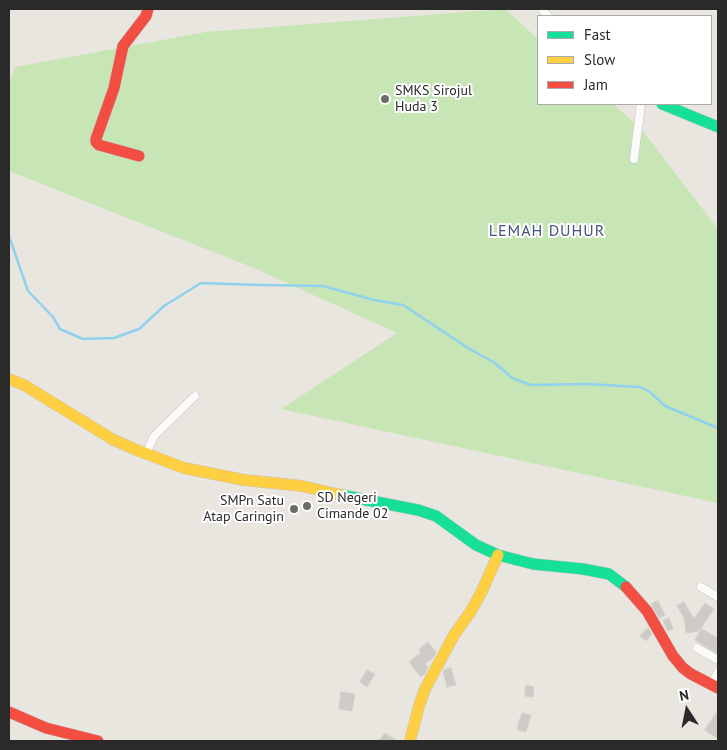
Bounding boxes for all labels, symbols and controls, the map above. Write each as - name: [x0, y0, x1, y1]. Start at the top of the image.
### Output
- legend: [537, 15, 712, 105]
- text: Fast: [584, 25, 611, 44]
- text: Slow: [584, 50, 615, 69]
- text: Jam: [584, 75, 608, 94]
- place label: SMKS Sirojul Huda 3: [395, 83, 472, 115]
- marker: SMKS Sirojul Huda 3: [379, 93, 391, 105]
- district label: LEMAH DUHUR: [487, 221, 607, 241]
- place label: SD Negeri Cimande 02: [317, 490, 388, 522]
- place label: SMPn Satu Atap Caringin: [203, 493, 284, 526]
- marker: SD Negeri Cimande 02: [301, 500, 313, 512]
- marker: SMPn Satu Atap Caringin: [288, 503, 300, 515]
- north arrow: [662, 685, 712, 735]
- text: N: [678, 686, 690, 705]

